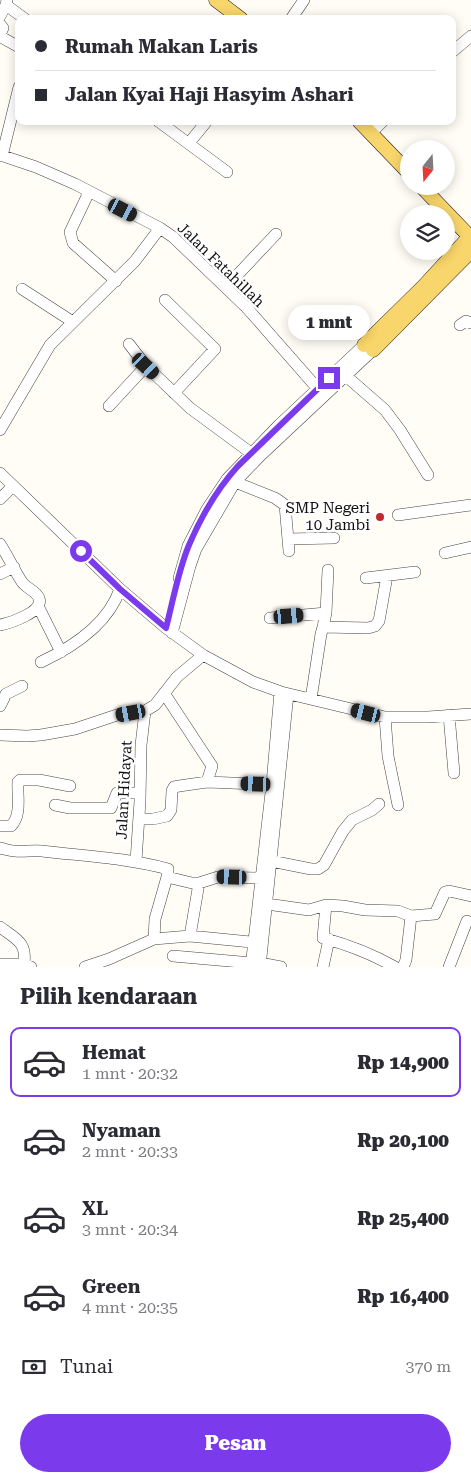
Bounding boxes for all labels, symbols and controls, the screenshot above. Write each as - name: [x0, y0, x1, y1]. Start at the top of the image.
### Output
- text: Rumah Makan Laris: [65, 35, 258, 58]
- text: Jalan Kyai Haji Hasyim Ashari: [65, 83, 354, 106]
- north arrow: [400, 140, 455, 195]
- map controls: [400, 140, 455, 260]
- car: [106, 197, 139, 223]
- button: layers: [400, 205, 455, 260]
- street label: Jalan Fatahillah: [174, 219, 268, 311]
- callout: 1 mnt: [288, 306, 370, 340]
- text: 1 mnt: [306, 313, 352, 332]
- car: [129, 350, 162, 382]
- route end: [318, 367, 340, 389]
- place label: SMP Negeri 10 Jambi: [286, 499, 370, 534]
- marker: SMP Negeri 10 Jambi: [374, 511, 386, 523]
- route start: [70, 540, 92, 562]
- car: [273, 607, 304, 625]
- car: [349, 702, 382, 724]
- car: [114, 703, 147, 723]
- street label: Jalan Hidayat: [112, 740, 136, 840]
- car: [240, 776, 271, 792]
- car: [216, 869, 247, 885]
- text: Pilih kendaraan: [20, 984, 197, 1009]
- icon: car: [22, 1040, 67, 1085]
- text: Hemat: [82, 1041, 146, 1064]
- text: Rp 14,900: [357, 1051, 449, 1074]
- text: 1 mnt · 20:32: [82, 1064, 178, 1083]
- icon: car: [22, 1118, 67, 1163]
- text: Nyaman: [82, 1119, 161, 1142]
- text: Rp 20,100: [357, 1129, 449, 1152]
- text: 2 mnt · 20:33: [82, 1142, 178, 1161]
- icon: car: [22, 1196, 67, 1241]
- text: XL: [82, 1197, 108, 1220]
- text: Rp 25,400: [357, 1207, 449, 1230]
- text: 3 mnt · 20:34: [82, 1220, 178, 1239]
- icon: car: [22, 1274, 67, 1319]
- text: Green: [82, 1275, 140, 1298]
- text: Rp 16,400: [357, 1285, 449, 1308]
- text: 4 mnt · 20:35: [82, 1298, 178, 1317]
- icon: cash: [20, 1353, 48, 1381]
- text: Tunai: [60, 1355, 113, 1378]
- text: 370 m: [405, 1357, 451, 1376]
- button: Pesan: [20, 1414, 451, 1472]

